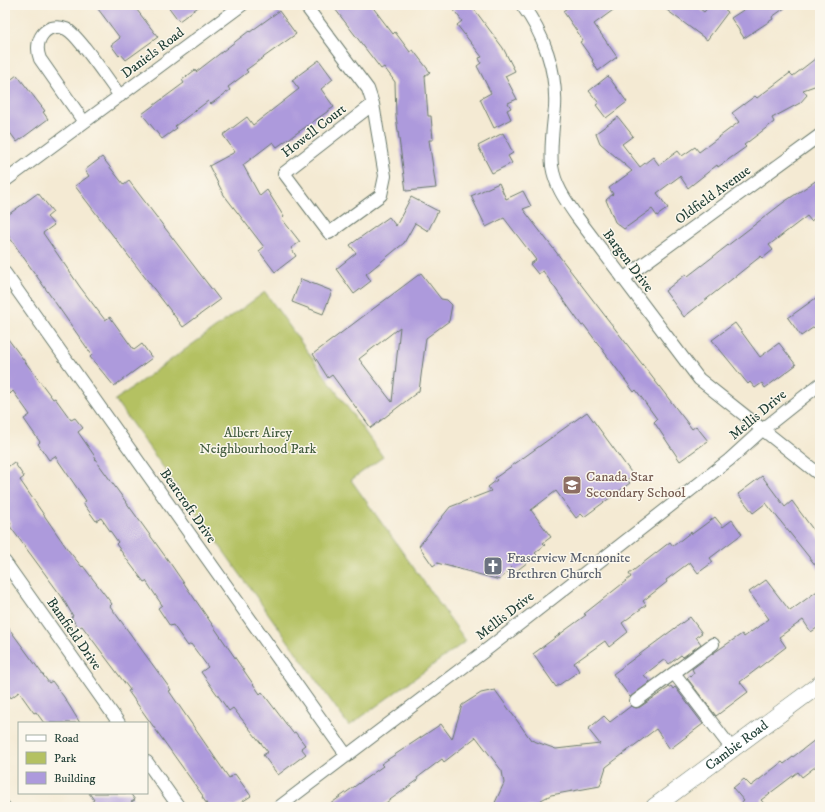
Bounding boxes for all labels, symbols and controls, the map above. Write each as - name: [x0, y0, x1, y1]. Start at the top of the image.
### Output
- street label: Daniels Road: [118, 24, 188, 82]
- street label: Howell Court: [278, 100, 350, 162]
- street label: Oldfield Avenue: [672, 161, 755, 229]
- street label: Bargen Drive: [599, 226, 658, 296]
- street label: Mellis Drive: [726, 386, 790, 444]
- park label: Albert Airey Neighbourhood Park: [199, 424, 317, 458]
- street label: Bearcroft Drive: [156, 465, 220, 547]
- place label: Canada Star Secondary School: [586, 468, 686, 502]
- school or university icon: Canada Star Secondary School: [561, 474, 583, 496]
- place label: Fraserview Mennonite Brethren Church: [507, 549, 631, 583]
- church icon: Fraserview Mennonite Brethren Church: [482, 555, 504, 577]
- street label: Mellis Drive: [472, 587, 538, 644]
- street label: Bamfield Drive: [42, 594, 106, 674]
- street label: Cambie Road: [702, 716, 772, 775]
- legend: [18, 722, 148, 794]
- text: Road: [54, 731, 79, 746]
- text: Park: [54, 751, 76, 766]
- text: Building: [54, 771, 95, 786]

